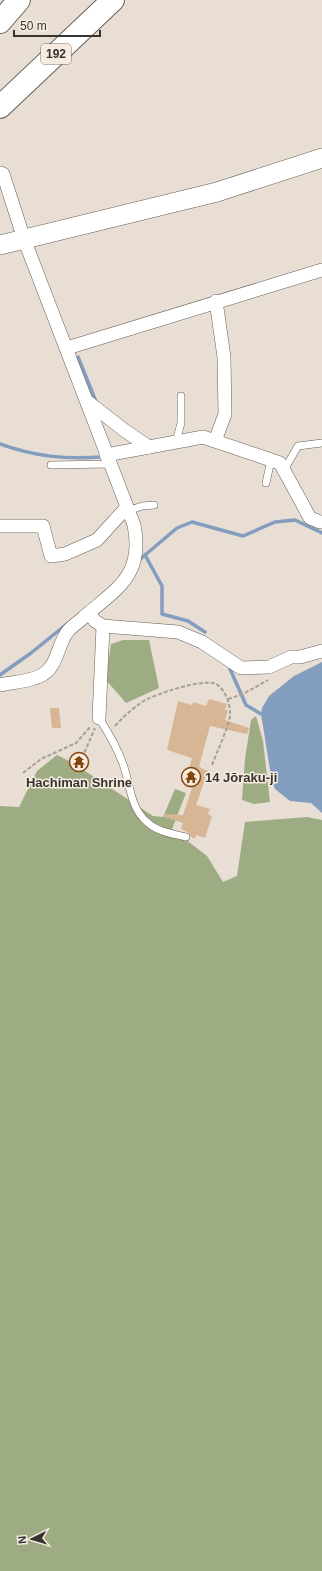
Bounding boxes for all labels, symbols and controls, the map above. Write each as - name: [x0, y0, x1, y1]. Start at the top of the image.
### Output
- scale bar: [14, 12, 100, 38]
- text: 50 m: [20, 19, 47, 33]
- road number: 192: [41, 44, 71, 64]
- temple icon: Hachiman Shrine: [68, 751, 90, 773]
- temple icon: 14 Jōraku-ji: [180, 766, 202, 788]
- place label: 14 Jōraku-ji: [205, 770, 277, 785]
- place label: Hachiman Shrine: [26, 775, 132, 790]
- north arrow: [12, 1519, 52, 1559]
- text: N: [16, 1535, 28, 1544]

